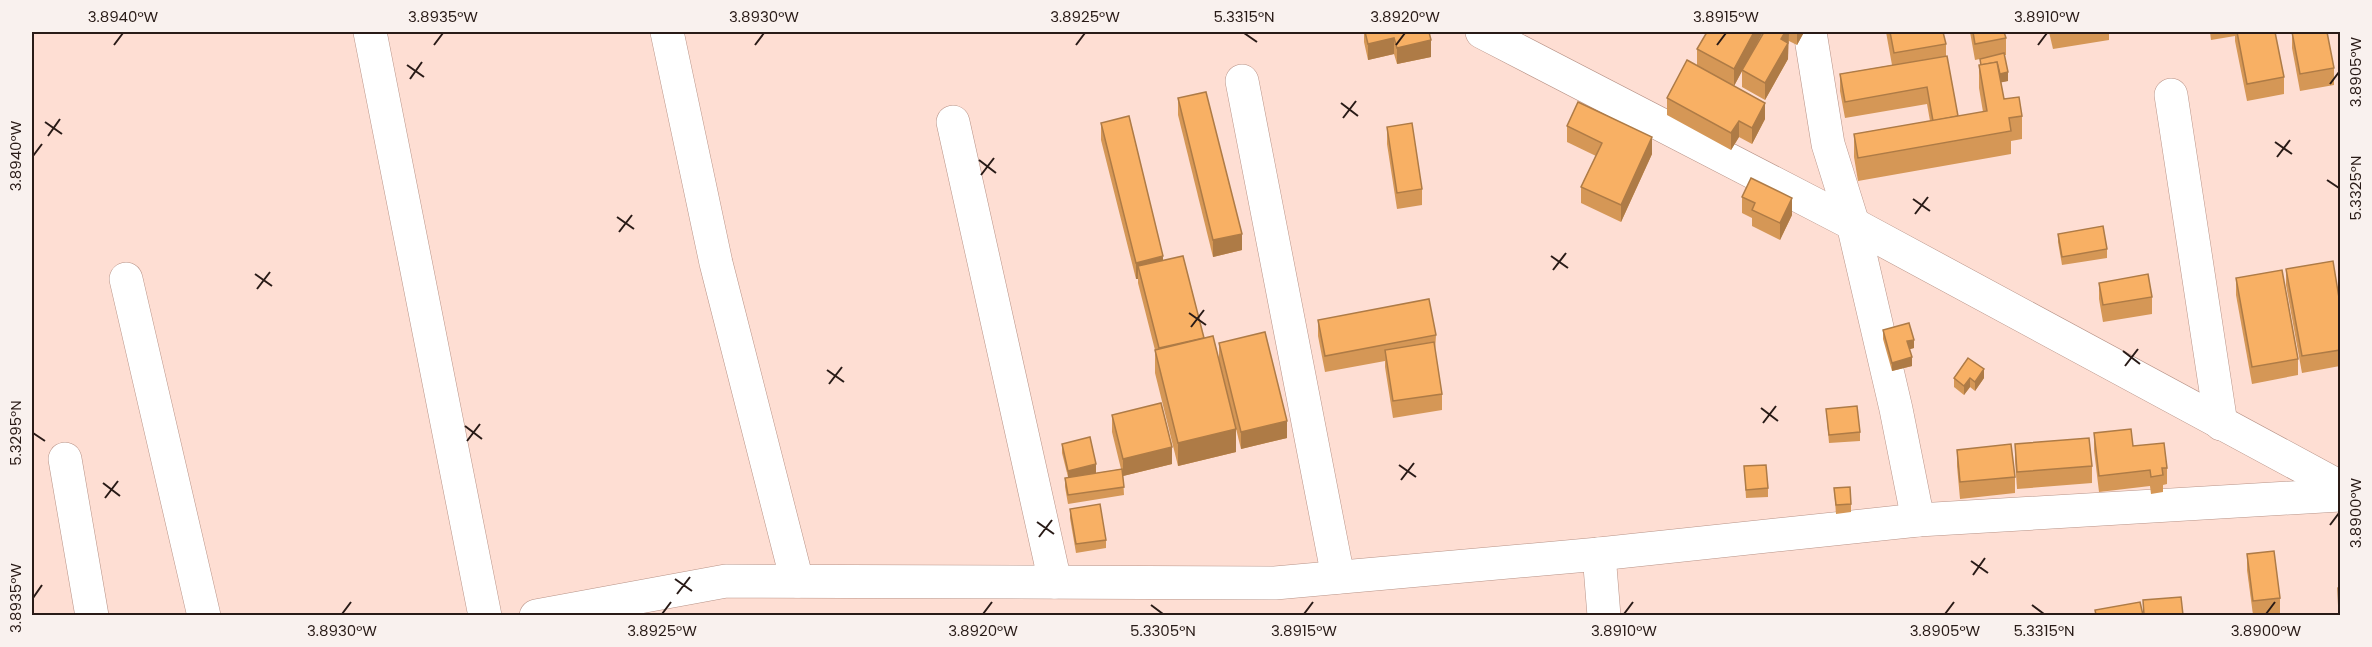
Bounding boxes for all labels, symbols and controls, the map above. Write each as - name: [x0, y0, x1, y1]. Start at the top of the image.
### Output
- text: 3.8940°W: [88, 6, 159, 27]
- text: 3.8935°W: [408, 6, 478, 27]
- text: 3.8930°W: [729, 6, 799, 27]
- text: 3.8925°W: [1050, 6, 1120, 27]
- text: 5.3315°N: [1213, 6, 1275, 27]
- text: 3.8920°W: [1370, 6, 1440, 27]
- text: 3.8915°W: [1693, 6, 1759, 27]
- text: 3.8910°W: [2014, 6, 2080, 27]
- text: 3.8905°W: [2345, 36, 2366, 107]
- text: 3.8940°W: [5, 120, 26, 191]
- text: 5.3325°N: [2345, 156, 2366, 220]
- text: 5.3295°N: [5, 400, 26, 466]
- text: 3.8900°W: [2345, 477, 2366, 548]
- text: 3.8935°W: [5, 563, 26, 633]
- text: 3.8930°W: [307, 620, 377, 641]
- text: 3.8925°W: [627, 620, 697, 641]
- text: 3.8920°W: [948, 620, 1018, 641]
- text: 5.3305°N: [1130, 620, 1196, 641]
- text: 3.8915°W: [1271, 620, 1337, 641]
- text: 3.8910°W: [1591, 620, 1657, 641]
- text: 3.8905°W: [1910, 620, 1981, 641]
- text: 5.3315°N: [2013, 620, 2075, 641]
- text: 3.8900°W: [2231, 620, 2302, 641]

